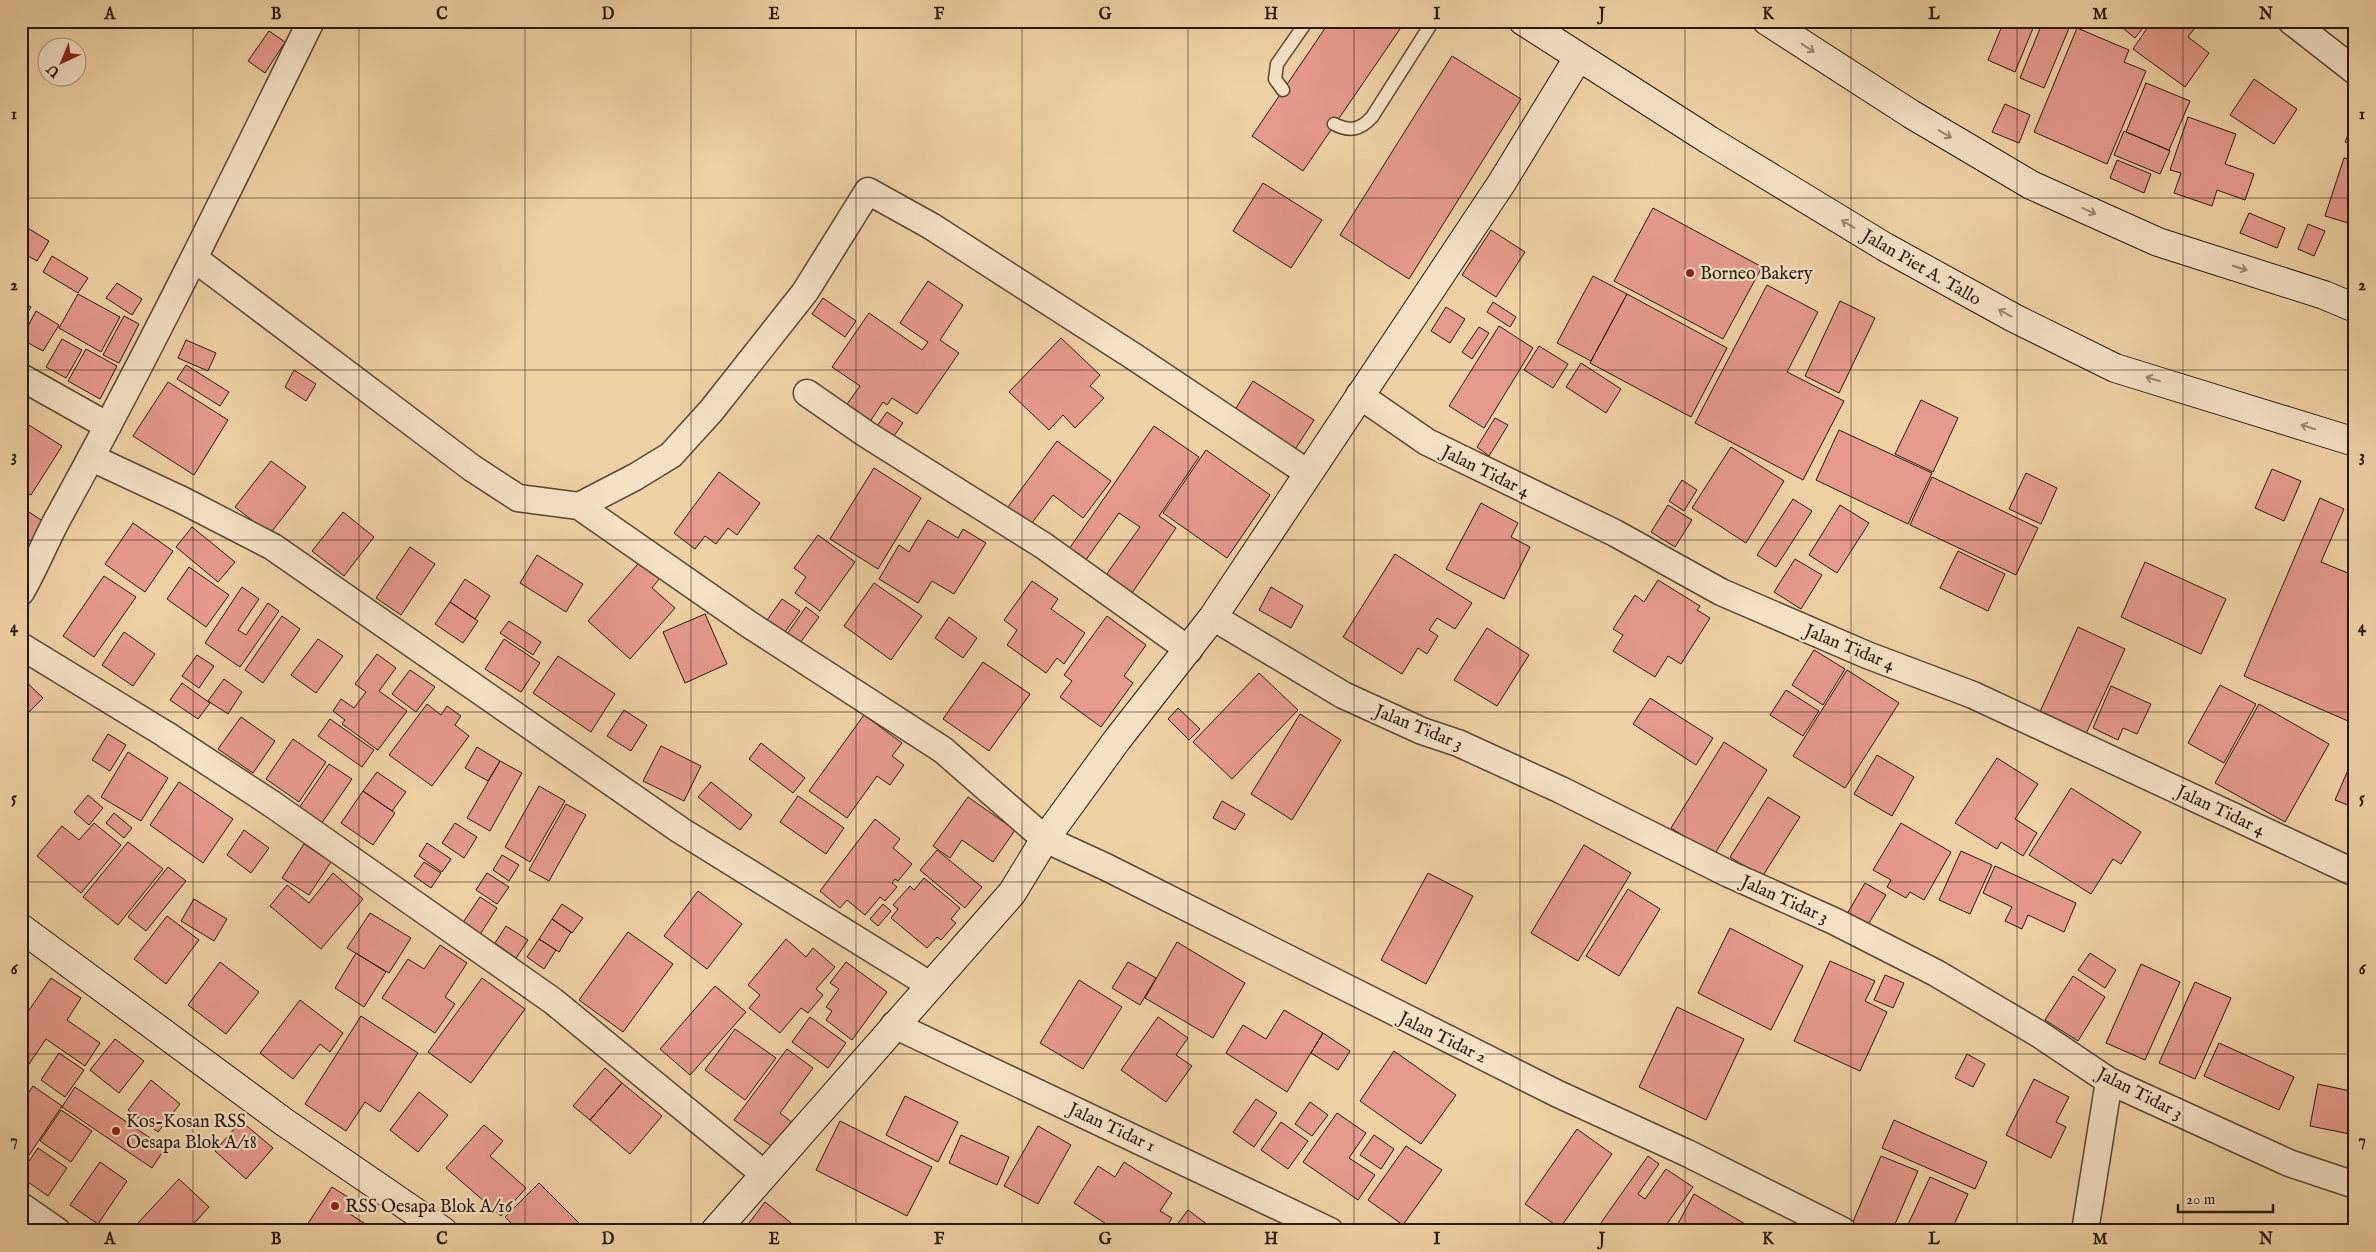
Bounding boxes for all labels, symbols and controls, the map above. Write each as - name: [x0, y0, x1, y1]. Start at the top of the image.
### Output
- text: A: [104, 5, 117, 25]
- text: B: [271, 5, 282, 25]
- text: C: [436, 5, 448, 25]
- text: D: [602, 5, 615, 25]
- text: E: [768, 5, 780, 25]
- text: F: [934, 5, 945, 25]
- text: G: [1099, 5, 1112, 25]
- text: H: [1264, 5, 1278, 25]
- text: I: [1434, 5, 1441, 25]
- text: J: [1597, 5, 1606, 25]
- text: K: [1762, 5, 1775, 25]
- text: L: [1928, 5, 1940, 25]
- text: M: [2092, 5, 2108, 25]
- text: N: [2258, 5, 2273, 25]
- north arrow: [38, 38, 88, 88]
- one-way arrow: [1801, 42, 1815, 53]
- text: U: [42, 59, 65, 82]
- text: 1: [11, 105, 17, 125]
- text: 1: [2359, 105, 2365, 125]
- one-way arrow: [1938, 130, 1952, 140]
- one-way arrow: [2081, 206, 2096, 216]
- one-way arrow: [1842, 219, 1856, 229]
- street label: Jalan Piet A. Tallo: [1856, 224, 1985, 312]
- place label: Borneo Bakery: [1700, 263, 1813, 286]
- one-way arrow: [2232, 264, 2248, 273]
- marker: Borneo Bakery: [1684, 267, 1696, 279]
- text: 2: [10, 276, 18, 296]
- text: 2: [2358, 276, 2366, 296]
- one-way arrow: [1998, 308, 2013, 317]
- one-way arrow: [2145, 374, 2161, 384]
- one-way arrow: [2301, 421, 2317, 431]
- street label: Jalan Tidar 4: [1436, 440, 1533, 504]
- text: 3: [11, 447, 17, 467]
- text: 3: [2359, 447, 2365, 467]
- text: 4: [10, 618, 19, 638]
- text: 4: [2358, 618, 2367, 638]
- street label: Jalan Tidar 4: [1799, 619, 1898, 677]
- street label: Jalan Tidar 3: [1369, 699, 1466, 757]
- street label: Jalan Tidar 4: [2170, 780, 2269, 842]
- text: 5: [11, 789, 17, 809]
- text: 5: [2359, 789, 2365, 809]
- street label: Jalan Tidar 3: [1735, 870, 1832, 930]
- text: 6: [11, 960, 19, 980]
- text: 6: [2359, 960, 2367, 980]
- street label: Jalan Tidar 2: [1393, 1006, 1490, 1070]
- street label: Jalan Tidar 3: [2091, 1062, 2186, 1126]
- street label: Jalan Tidar 1: [1062, 1097, 1159, 1159]
- place label: Kos-Kosan RSS Oesapa Blok A/18: [126, 1111, 257, 1155]
- marker: Kos-Kosan RSS Oesapa Blok A/18: [110, 1125, 122, 1137]
- text: 7: [10, 1131, 18, 1151]
- text: 7: [2358, 1131, 2366, 1151]
- scale bar: [2178, 1182, 2274, 1214]
- text: 20 m: [2186, 1190, 2216, 1209]
- place label: RSS Oesapa Blok A/16: [345, 1196, 513, 1219]
- marker: RSS Oesapa Blok A/16: [329, 1200, 341, 1212]
- text: A: [104, 1230, 117, 1250]
- text: B: [271, 1230, 282, 1250]
- text: C: [436, 1230, 448, 1250]
- text: D: [602, 1230, 615, 1250]
- text: E: [768, 1230, 780, 1250]
- text: F: [934, 1230, 945, 1250]
- text: G: [1099, 1230, 1112, 1250]
- text: H: [1264, 1230, 1278, 1250]
- text: I: [1434, 1230, 1441, 1250]
- text: J: [1597, 1230, 1606, 1250]
- text: K: [1762, 1230, 1775, 1250]
- text: L: [1928, 1230, 1940, 1250]
- text: M: [2092, 1230, 2108, 1250]
- text: N: [2258, 1230, 2273, 1250]

